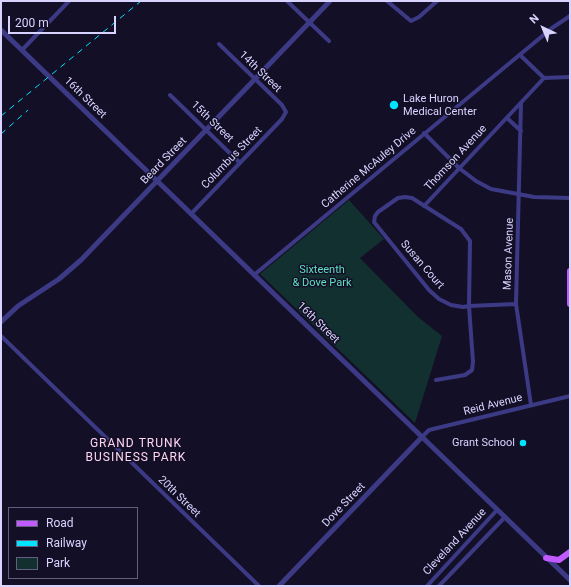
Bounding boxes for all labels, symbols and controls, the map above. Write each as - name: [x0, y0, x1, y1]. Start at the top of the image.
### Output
- scale bar: [10, 8, 118, 34]
- north arrow: [523, 8, 563, 48]
- text: N: [527, 12, 542, 26]
- text: 200 m: [15, 16, 49, 30]
- street label: 14th Street: [236, 49, 284, 95]
- street label: 16th Street: [61, 75, 109, 121]
- place label: Lake Huron Medical Center: [403, 92, 477, 118]
- street label: 15th Street: [188, 99, 236, 145]
- marker: Lake Huron Medical Center: [388, 99, 400, 111]
- street label: Thomson Avenue: [422, 122, 490, 194]
- street label: Columbus Street: [199, 124, 265, 192]
- street label: Catherine McAuley Drive: [319, 125, 419, 211]
- street label: Beard Street: [138, 135, 190, 187]
- street label: Mason Avenue: [501, 218, 517, 290]
- street label: Susan Court: [397, 238, 447, 292]
- park label: Sixteenth & Dove Park: [293, 263, 351, 289]
- street label: 16th Street: [294, 300, 342, 346]
- street label: Reid Avenue: [462, 391, 524, 419]
- place label: Grant School: [452, 436, 515, 450]
- district label: GRAND TRUNK BUSINESS PARK: [86, 437, 186, 465]
- marker: Grant School: [518, 438, 528, 448]
- street label: 20th Street: [155, 474, 203, 520]
- street label: Dove Street: [320, 480, 368, 530]
- street label: Cleveland Avenue: [421, 506, 489, 578]
- legend: [8, 507, 138, 579]
- text: Road: [46, 516, 74, 530]
- text: Railway: [46, 536, 87, 550]
- text: Park: [46, 556, 70, 570]

